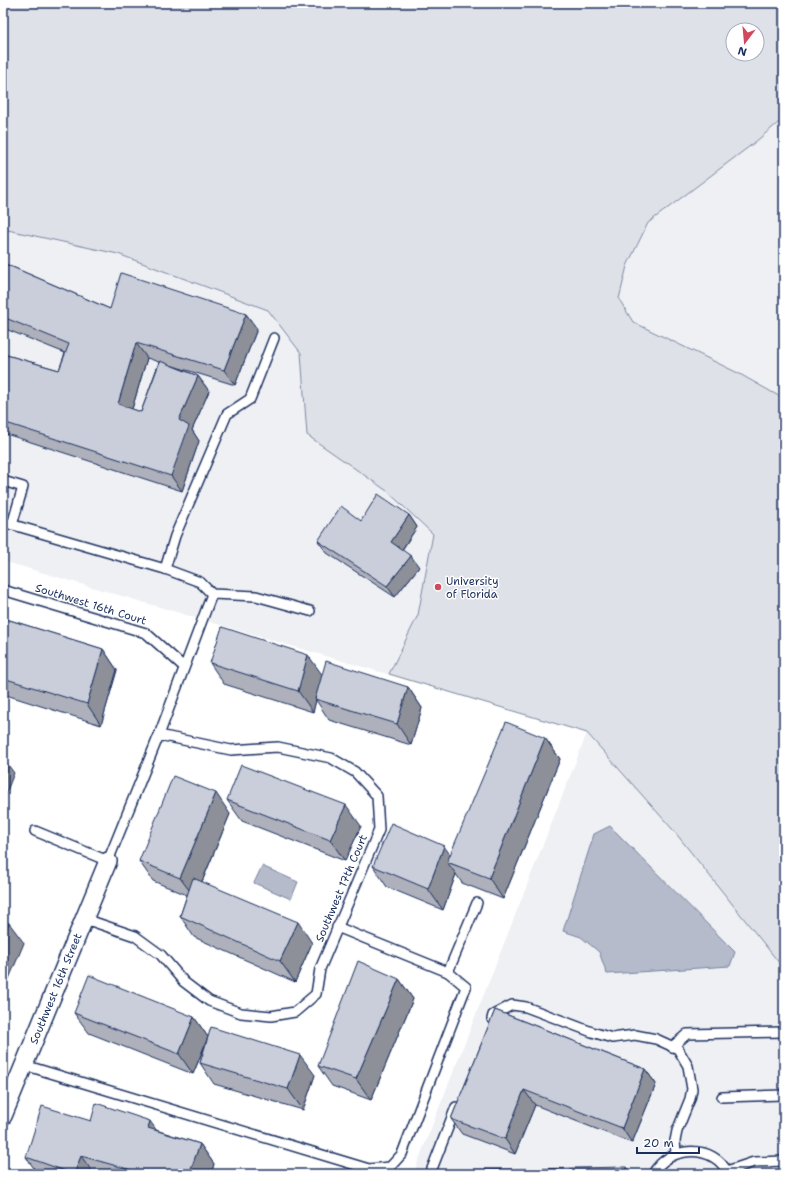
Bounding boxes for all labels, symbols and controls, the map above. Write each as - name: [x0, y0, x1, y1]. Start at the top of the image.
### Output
- north arrow: [725, 22, 765, 62]
- text: N: [736, 43, 749, 60]
- place label: University of Florida: [446, 574, 499, 602]
- street label: Southwest 16th Court: [33, 580, 148, 629]
- marker: University of Florida: [433, 582, 443, 592]
- street label: Southwest 17th Court: [312, 832, 371, 944]
- street label: Southwest 16th Street: [26, 931, 86, 1046]
- scale bar: [637, 1129, 699, 1155]
- text: 20 m: [643, 1135, 674, 1151]

